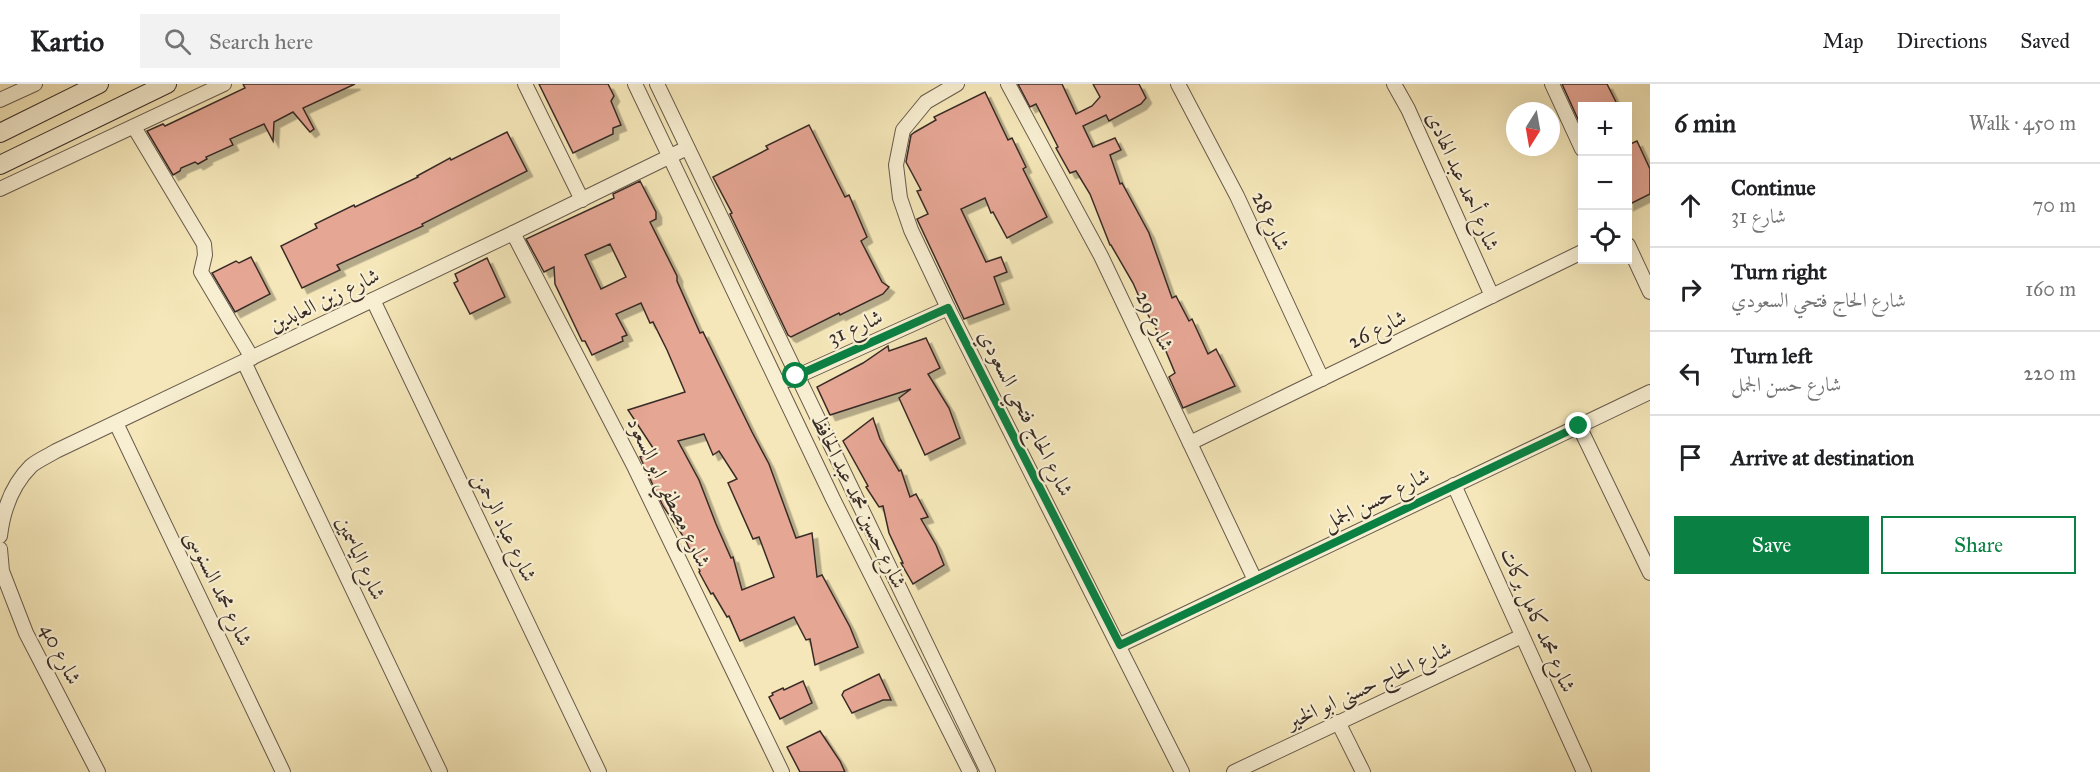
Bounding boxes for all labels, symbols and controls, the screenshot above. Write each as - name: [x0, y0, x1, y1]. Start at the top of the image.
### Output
- search box: [140, 14, 560, 68]
- text: Kartio: [30, 24, 104, 59]
- icon: search: [161, 25, 194, 58]
- text: Search here: [209, 28, 313, 55]
- text: Map: [1823, 28, 1864, 54]
- text: Directions: [1897, 28, 1987, 54]
- text: Saved: [2020, 28, 2070, 54]
- north arrow: [1506, 102, 1560, 156]
- map controls: [1578, 102, 1632, 264]
- button: +: [1578, 102, 1632, 156]
- street label: شارع أحمد عبد الهادى: [1416, 106, 1507, 257]
- text: 6 min: [1674, 107, 1736, 139]
- text: Walk · 450 m: [1969, 111, 2076, 135]
- button: −: [1578, 156, 1632, 210]
- text: Continue: [1731, 174, 1816, 201]
- street label: شارع 28: [1241, 187, 1296, 257]
- icon: ahead: [1674, 189, 1707, 222]
- text: 70 m: [2033, 193, 2076, 217]
- text: شارع 31: [1731, 204, 1786, 228]
- button: locate: [1578, 210, 1632, 264]
- text: Turn right: [1731, 258, 1827, 285]
- street label: شارع زين العابدين: [264, 262, 386, 342]
- icon: right: [1674, 273, 1707, 306]
- text: 160 m: [2025, 277, 2076, 301]
- street label: شارع 29: [1125, 287, 1180, 357]
- text: شارع الحاج فتحي السعودي: [1731, 288, 1906, 312]
- street label: شارع 31: [823, 303, 889, 355]
- street label: شارع 26: [1343, 304, 1413, 359]
- street label: شارع الحاج فتحي السعودي: [967, 325, 1079, 504]
- text: Turn left: [1731, 342, 1813, 369]
- icon: left: [1674, 357, 1707, 390]
- text: 220 m: [2024, 361, 2076, 385]
- route start: [782, 362, 808, 388]
- text: شارع حسن الجمل: [1731, 372, 1841, 396]
- street label: شارع حسين محمد عبد الحافظ: [801, 409, 913, 595]
- route end: [1565, 412, 1591, 438]
- street label: شارع مصطفي ابو السعود: [615, 413, 717, 575]
- icon: arrive: [1674, 441, 1707, 474]
- text: Arrive at destination: [1731, 444, 1914, 471]
- street label: شارع حسن الجمل: [1318, 462, 1436, 541]
- street label: شارع عباد الرحمن: [463, 468, 543, 588]
- street label: شارع الياسمين: [326, 512, 392, 606]
- button: Save: [1674, 516, 1869, 574]
- button: Share: [1881, 516, 2076, 574]
- street label: شارع محمد السنوسى: [175, 526, 258, 652]
- street label: شارع محمد كامل بركات: [1490, 544, 1582, 698]
- street label: شارع 40: [30, 619, 87, 691]
- street label: شارع الحاج حسنى ابو الخير: [1281, 635, 1458, 741]

